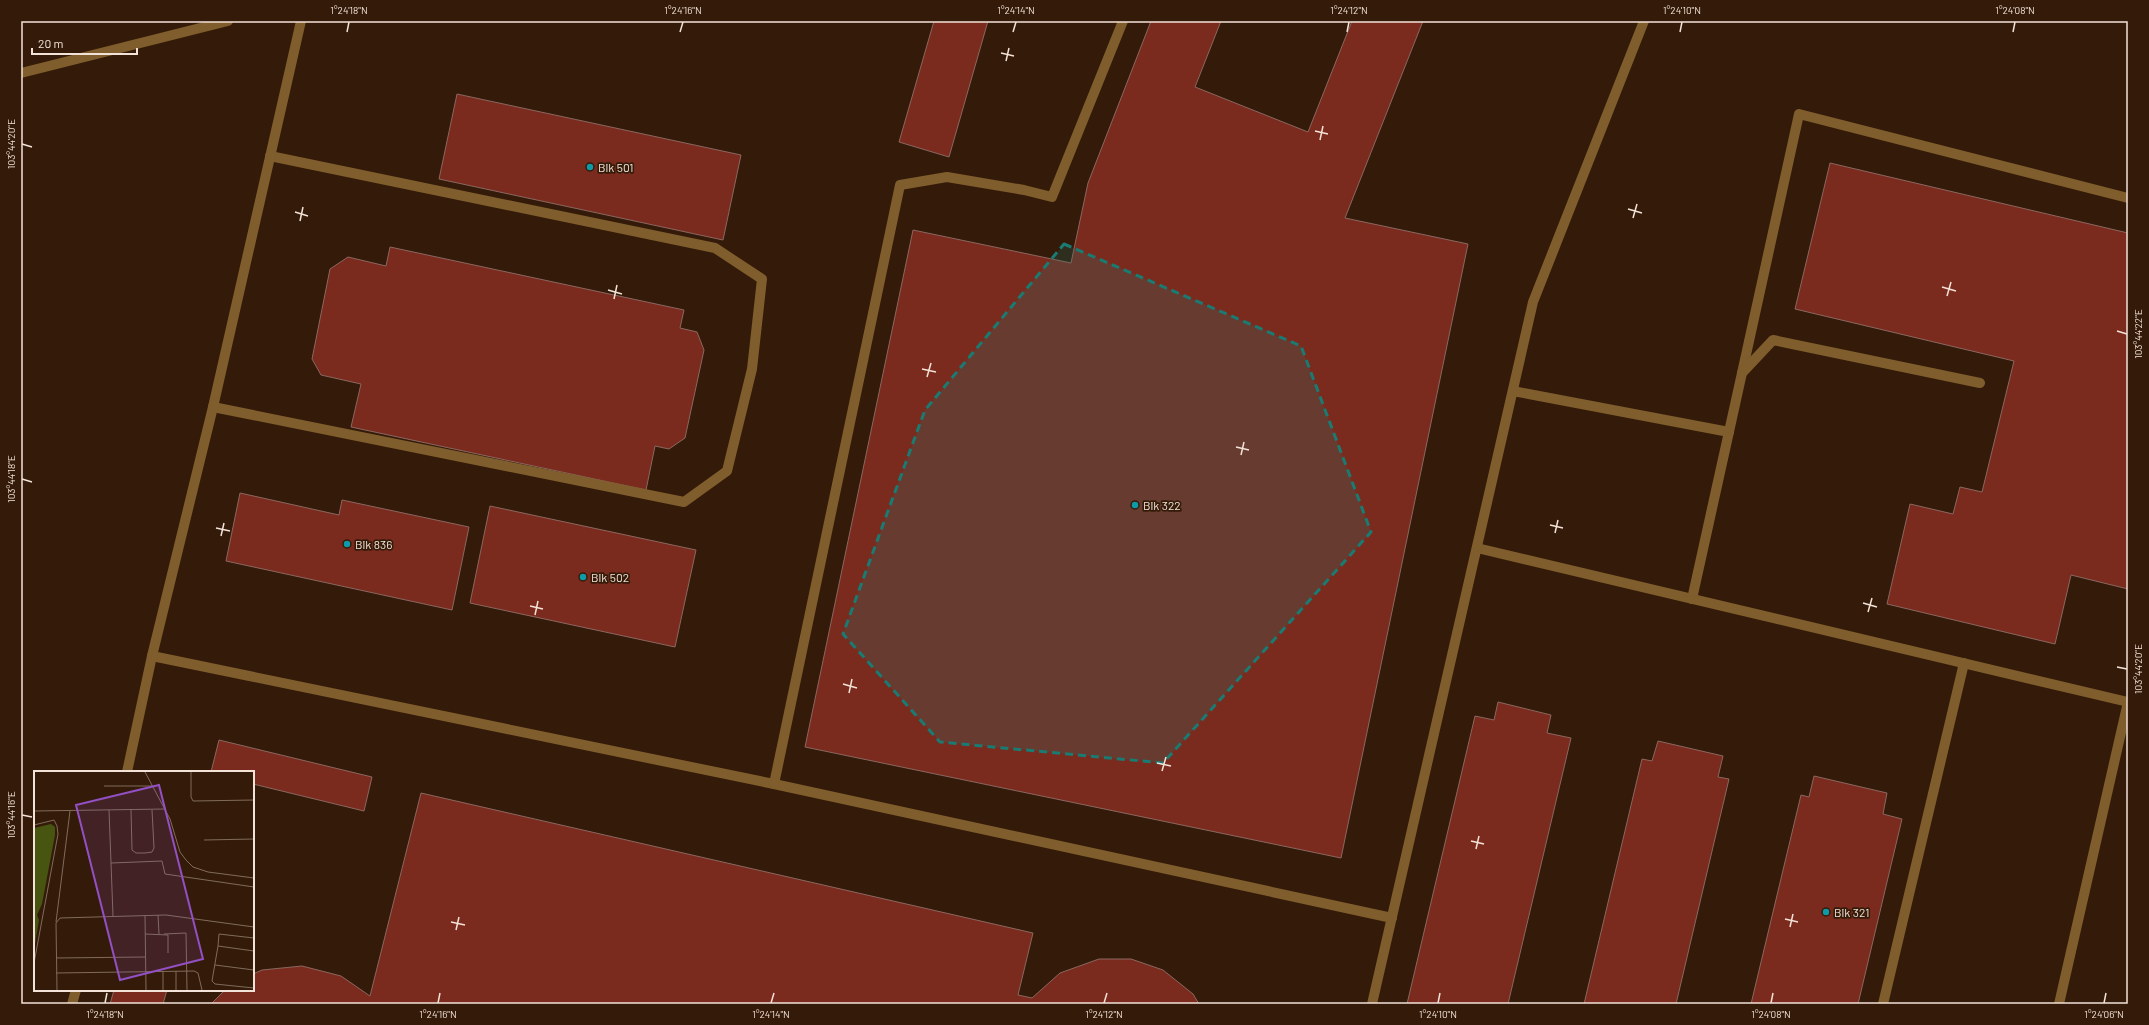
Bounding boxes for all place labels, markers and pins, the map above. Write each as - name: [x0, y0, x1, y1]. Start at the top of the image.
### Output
- place label: Blk 501: [598, 160, 634, 174]
- marker: Blk 501: [585, 162, 595, 172]
- place label: Blk 322: [1143, 498, 1181, 512]
- marker: Blk 322: [1130, 500, 1140, 510]
- place label: Blk 836: [355, 537, 392, 551]
- marker: Blk 836: [342, 539, 352, 549]
- place label: Blk 502: [591, 570, 629, 584]
- marker: Blk 502: [578, 572, 588, 582]
- place label: Blk 321: [1834, 905, 1869, 919]
- marker: Blk 321: [1821, 907, 1831, 917]

